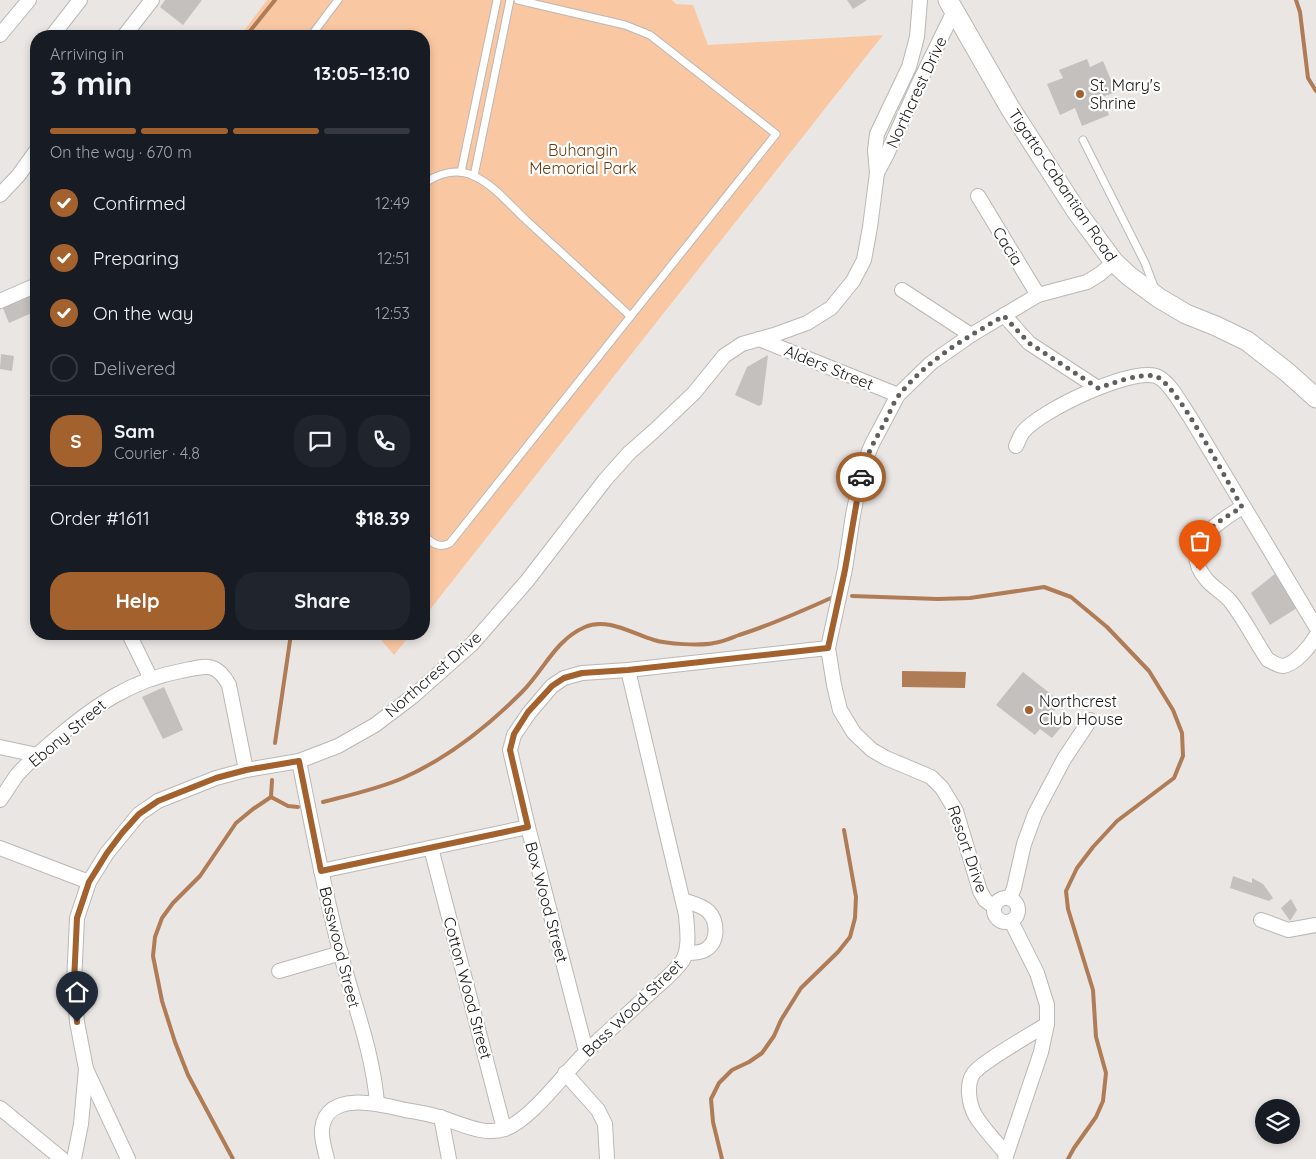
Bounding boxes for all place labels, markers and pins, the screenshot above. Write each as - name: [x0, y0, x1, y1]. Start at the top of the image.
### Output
- place label: St. Mary's Shrine: [1090, 75, 1160, 113]
- marker: St. Mary's Shrine: [1074, 88, 1086, 100]
- pin: [1179, 520, 1221, 571]
- place label: Northcrest Club House: [1039, 691, 1123, 729]
- marker: Northcrest Club House: [1023, 704, 1035, 716]
- pin: [56, 971, 98, 1022]

